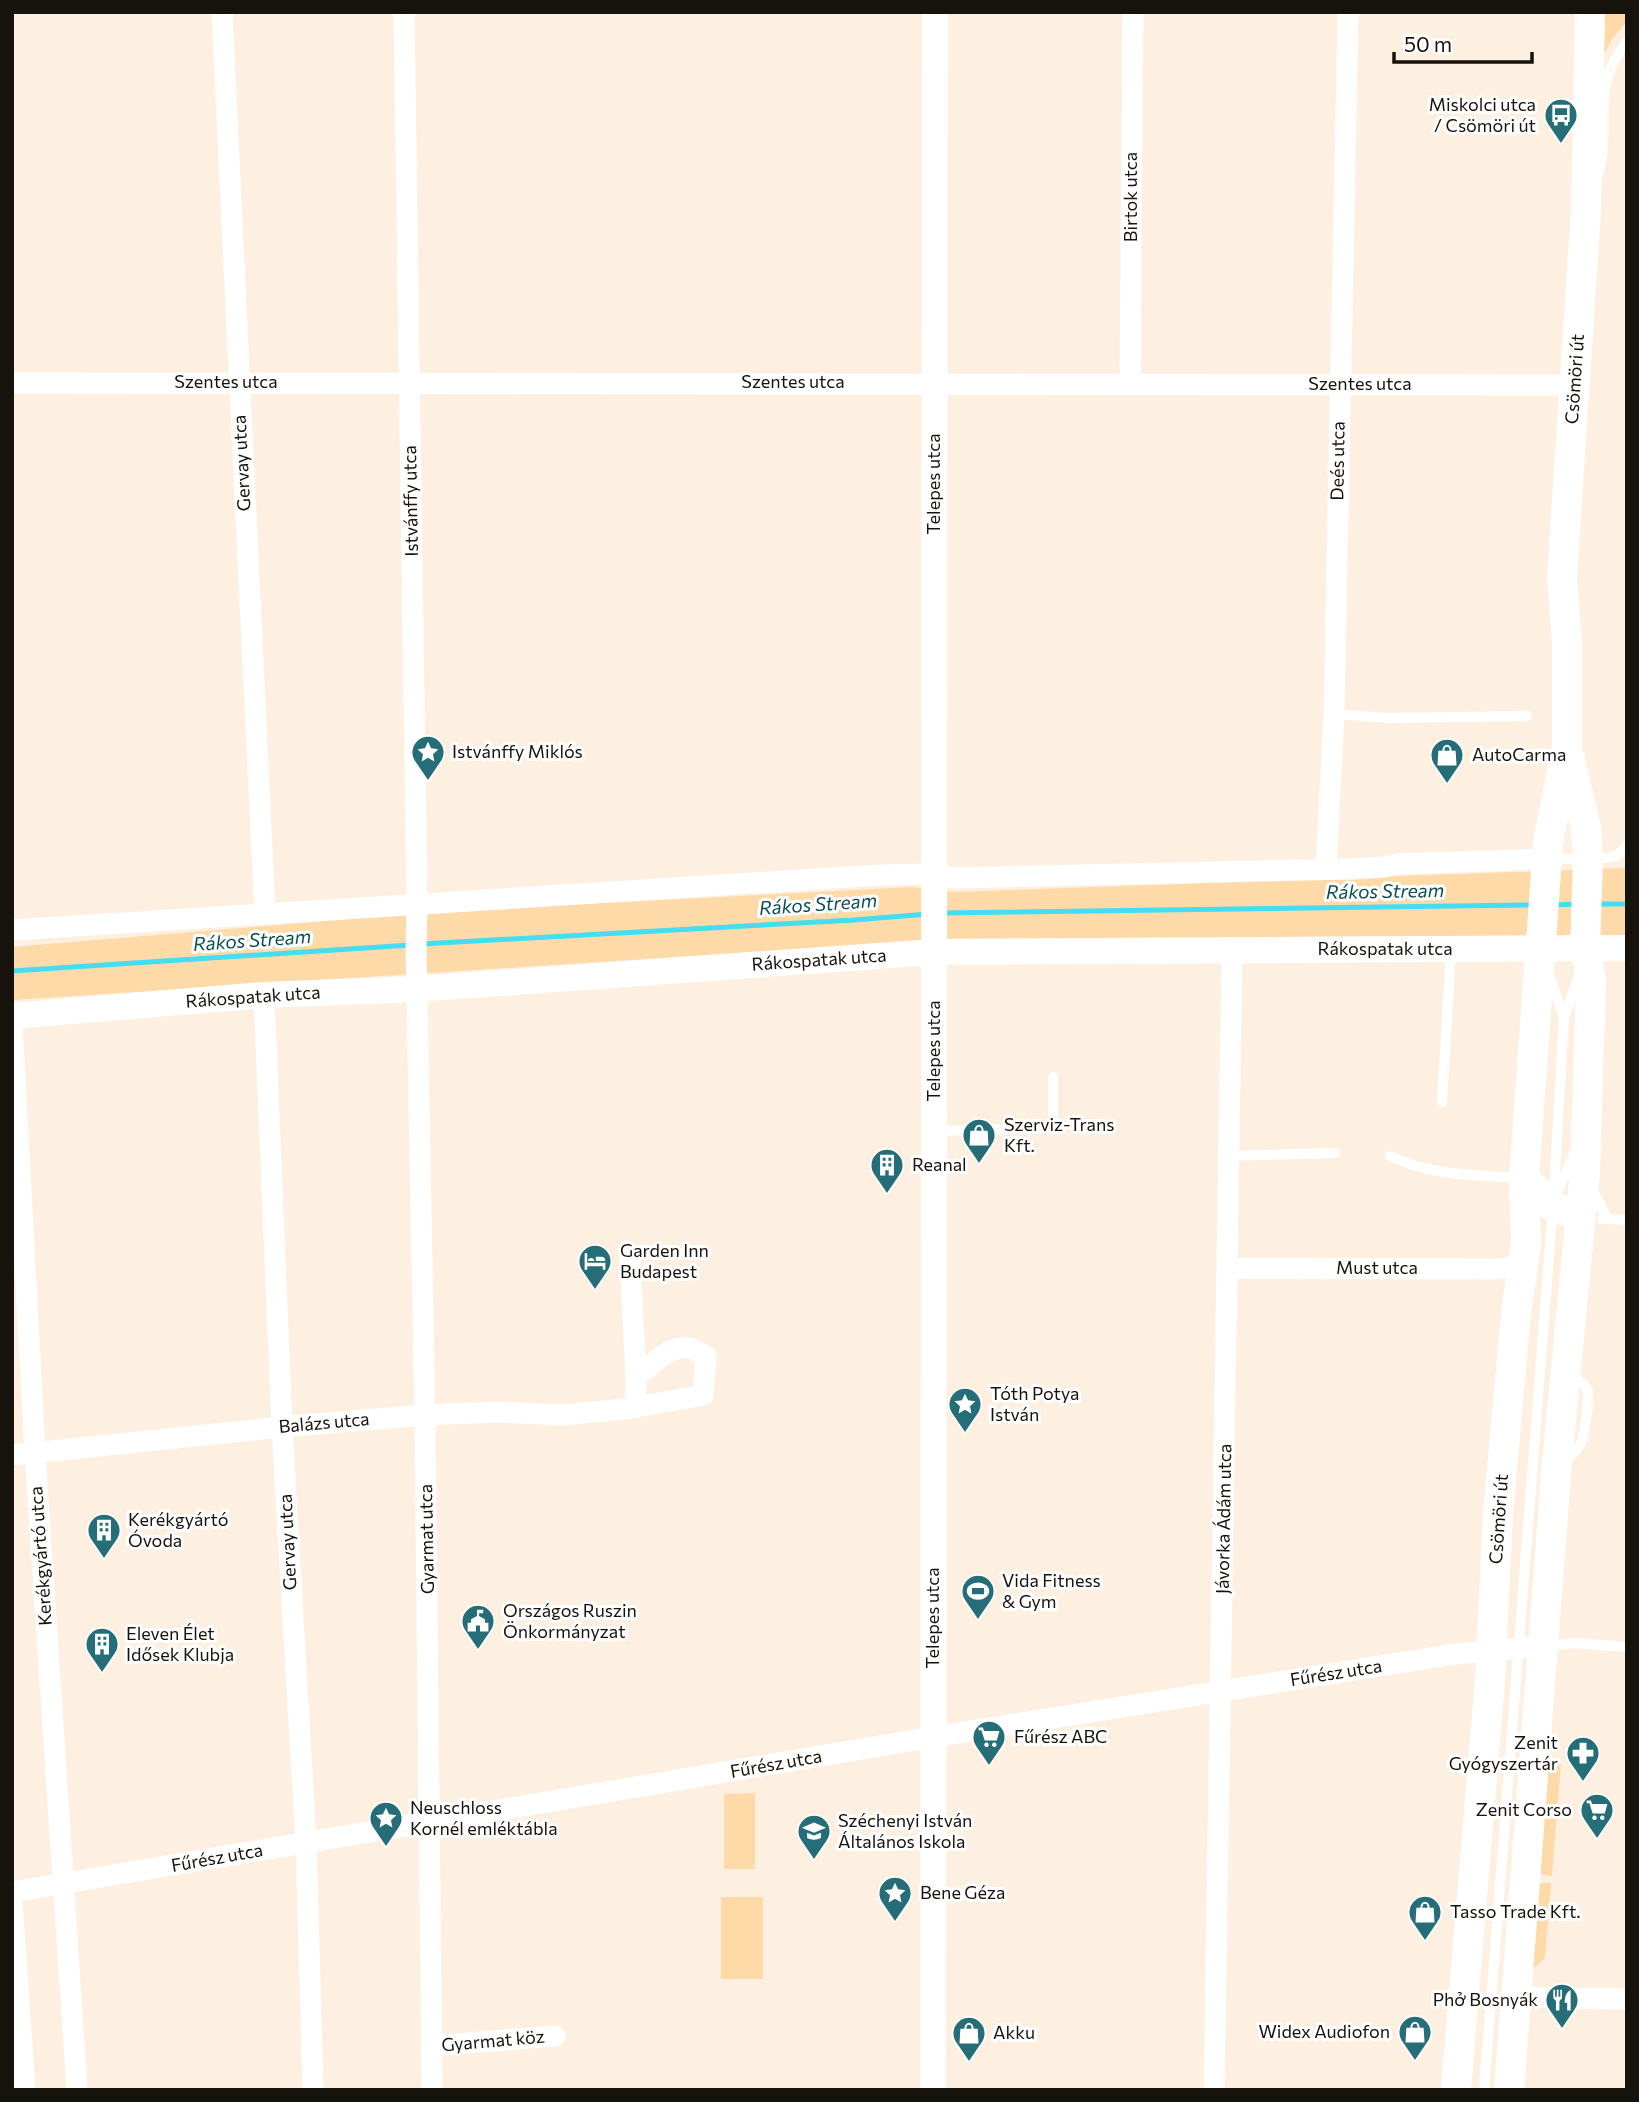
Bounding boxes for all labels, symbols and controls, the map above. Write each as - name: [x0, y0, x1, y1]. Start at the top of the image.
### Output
- scale bar: [1394, 21, 1532, 65]
- text: 50 m: [1404, 31, 1452, 56]
- place label: Miskolci utca / Csömöri út: [1429, 93, 1536, 136]
- bus stop icon: Miskolci utca / Csömöri út: [1542, 96, 1580, 145]
- street label: Birtok utca: [1119, 152, 1141, 242]
- street label: Csömöri út: [1560, 333, 1588, 425]
- street label: Szentes utca: [174, 370, 278, 392]
- street label: Szentes utca: [741, 370, 845, 392]
- street label: Szentes utca: [1308, 372, 1412, 394]
- street label: Gervay utca: [227, 414, 255, 512]
- street label: Deés utca: [1325, 421, 1349, 501]
- street label: Telepes utca: [922, 433, 944, 535]
- street label: Istvánffy utca: [398, 445, 422, 557]
- place icon: Istvánffy Miklós: [409, 733, 447, 782]
- shop icon: AutoCarma: [1428, 736, 1466, 785]
- place label: Istvánffy Miklós: [452, 740, 583, 762]
- place label: AutoCarma: [1472, 743, 1566, 765]
- water label: Rákos Stream: [1326, 878, 1444, 903]
- water label: Rákos Stream: [758, 888, 878, 919]
- water label: Rákos Stream: [192, 924, 312, 955]
- street label: Rákospatak utca: [1317, 937, 1453, 959]
- street label: Rákospatak utca: [751, 943, 887, 975]
- street label: Rákospatak utca: [185, 980, 321, 1012]
- street label: Telepes utca: [922, 1000, 944, 1102]
- place label: Szerviz-Trans Kft.: [1004, 1113, 1115, 1156]
- shop icon: Szerviz-Trans Kft.: [960, 1116, 998, 1165]
- building icon: Reanal: [868, 1146, 906, 1195]
- place label: Reanal: [912, 1153, 967, 1175]
- place label: Garden Inn Budapest: [620, 1239, 709, 1282]
- hotel icon: Garden Inn Budapest: [576, 1242, 614, 1291]
- street label: Must utca: [1336, 1256, 1418, 1278]
- place label: Tóth Potya István: [990, 1382, 1079, 1425]
- place icon: Tóth Potya István: [946, 1385, 984, 1434]
- street label: Balázs utca: [278, 1407, 370, 1437]
- street label: Jávorka Ádám utca: [1211, 1444, 1235, 1594]
- street label: Csömöri út: [1484, 1473, 1512, 1565]
- street label: Gyarmat utca: [414, 1484, 438, 1594]
- street label: Kerékgyártó utca: [24, 1486, 56, 1626]
- street label: Gervay utca: [273, 1493, 301, 1591]
- place label: Kerékgyártó Óvoda: [128, 1508, 229, 1551]
- building icon: Kerékgyártó Óvoda: [85, 1511, 123, 1560]
- street label: Telepes utca: [921, 1567, 943, 1669]
- place label: Vida Fitness & Gym: [1002, 1569, 1101, 1612]
- sports icon: Vida Fitness & Gym: [959, 1572, 997, 1621]
- place label: Országos Ruszin Önkormányzat: [503, 1599, 637, 1642]
- public building icon: Országos Ruszin Önkormányzat: [459, 1602, 497, 1651]
- place label: Eleven Élet Idősek Klubja: [126, 1622, 234, 1665]
- building icon: Eleven Élet Idősek Klubja: [83, 1625, 121, 1674]
- street label: Fűrész utca: [1288, 1654, 1383, 1690]
- supermarket icon: Fűrész ABC: [970, 1718, 1008, 1767]
- place label: Fűrész ABC: [1014, 1725, 1107, 1747]
- place label: Zenit Gyógyszertár: [1449, 1731, 1558, 1774]
- pharmacy icon: Zenit Gyógyszertár: [1564, 1734, 1602, 1783]
- street label: Fűrész utca: [728, 1744, 823, 1782]
- supermarket icon: Zenit Corso: [1578, 1791, 1616, 1840]
- place label: Neuschloss Kornél emléktábla: [410, 1796, 558, 1839]
- place label: Zenit Corso: [1476, 1798, 1572, 1820]
- place icon: Neuschloss Kornél emléktábla: [367, 1799, 405, 1848]
- place label: Széchenyi István Általános Iskola: [838, 1809, 972, 1852]
- school or university icon: Széchenyi István Általános Iskola: [795, 1812, 833, 1861]
- street label: Fűrész utca: [169, 1838, 264, 1876]
- place icon: Bene Géza: [876, 1874, 914, 1923]
- place label: Bene Géza: [920, 1881, 1005, 1903]
- shop icon: Tasso Trade Kft.: [1406, 1893, 1444, 1942]
- place label: Tasso Trade Kft.: [1450, 1900, 1581, 1922]
- restaurant icon: Phở Bosnyák: [1543, 1981, 1581, 2030]
- place label: Phở Bosnyák: [1433, 1988, 1538, 2010]
- shop icon: Widex Audiofon: [1396, 2013, 1434, 2062]
- shop icon: Akku: [950, 2014, 988, 2063]
- place label: Widex Audiofon: [1258, 2020, 1390, 2042]
- place label: Akku: [993, 2021, 1035, 2043]
- street label: Gyarmat köz: [440, 2025, 545, 2055]

